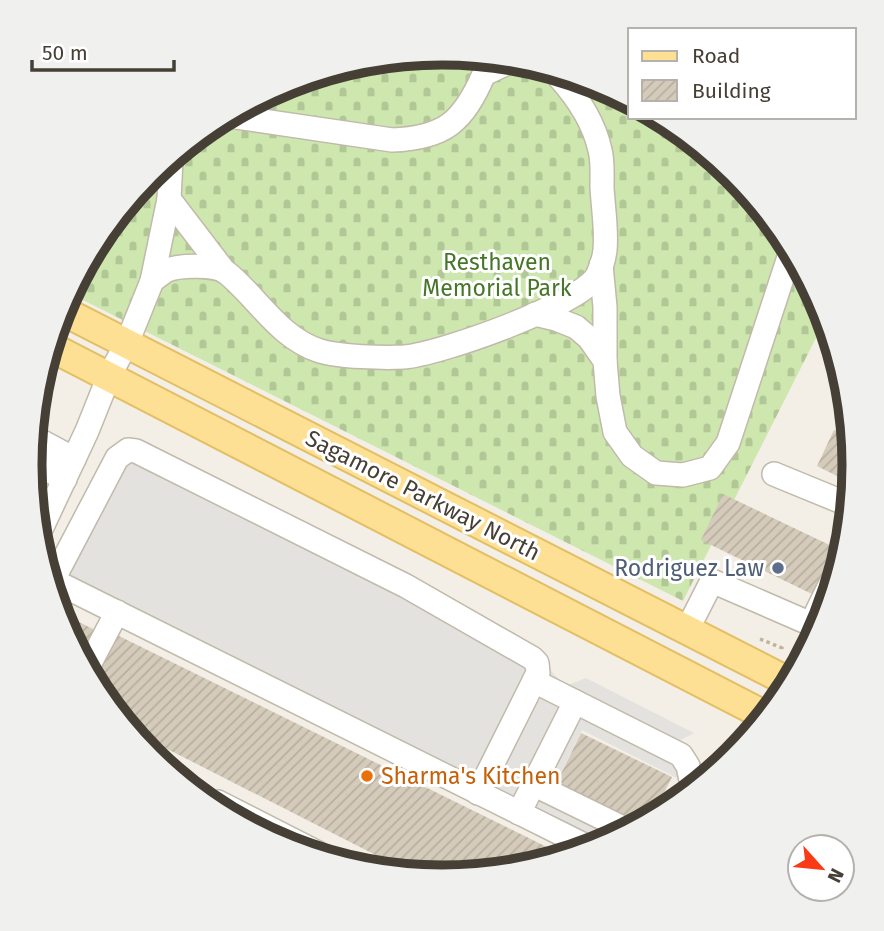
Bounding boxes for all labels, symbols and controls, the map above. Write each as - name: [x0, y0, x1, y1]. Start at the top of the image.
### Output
- scale bar: [32, 28, 173, 72]
- legend: [628, 28, 856, 119]
- text: 50 m: [42, 40, 88, 66]
- text: Road: [692, 43, 740, 69]
- text: Building: [692, 78, 771, 104]
- park label: Resthaven Memorial Park: [422, 248, 572, 302]
- street label: Sagamore Parkway North: [301, 424, 545, 566]
- place label: Rodriguez Law: [614, 554, 765, 582]
- marker: Rodriguez Law: [770, 560, 786, 576]
- place label: Sharma's Kitchen: [381, 762, 561, 790]
- marker: Sharma's Kitchen: [359, 768, 375, 784]
- north arrow: [786, 833, 856, 903]
- text: N: [823, 865, 849, 886]

